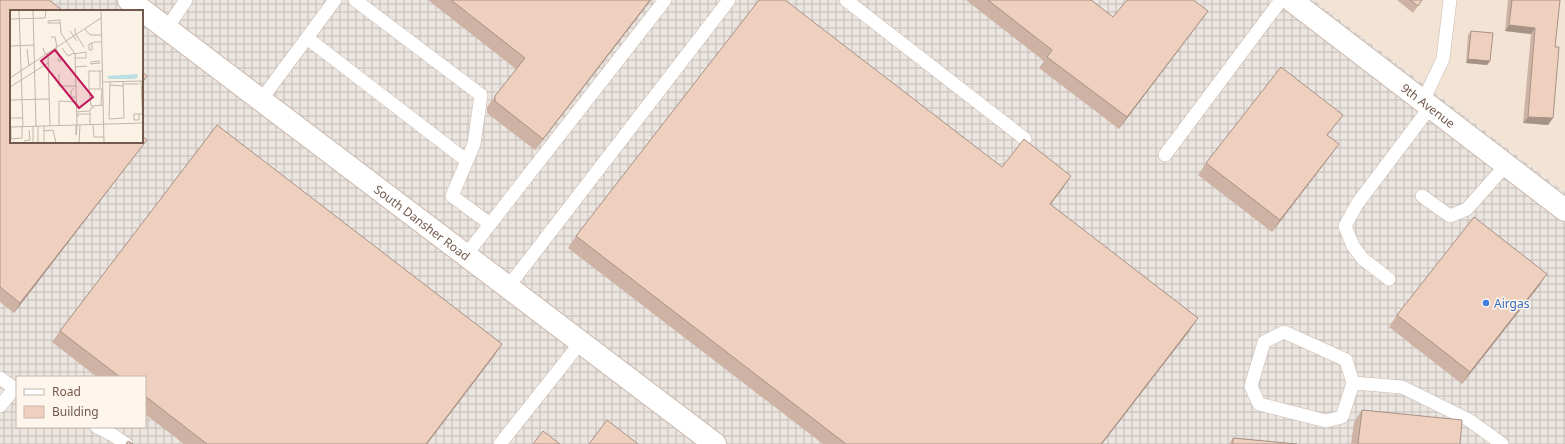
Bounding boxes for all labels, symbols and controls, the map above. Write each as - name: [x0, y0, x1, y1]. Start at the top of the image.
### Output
- inset map: [10, 10, 143, 143]
- street label: 9th Avenue: [1398, 79, 1459, 132]
- street label: South Dansher Road: [371, 180, 474, 264]
- place label: Airgas: [1494, 295, 1530, 312]
- marker: Airgas: [1481, 298, 1491, 308]
- legend: [16, 376, 146, 428]
- text: Road: [52, 383, 81, 400]
- text: Building: [52, 403, 99, 420]

